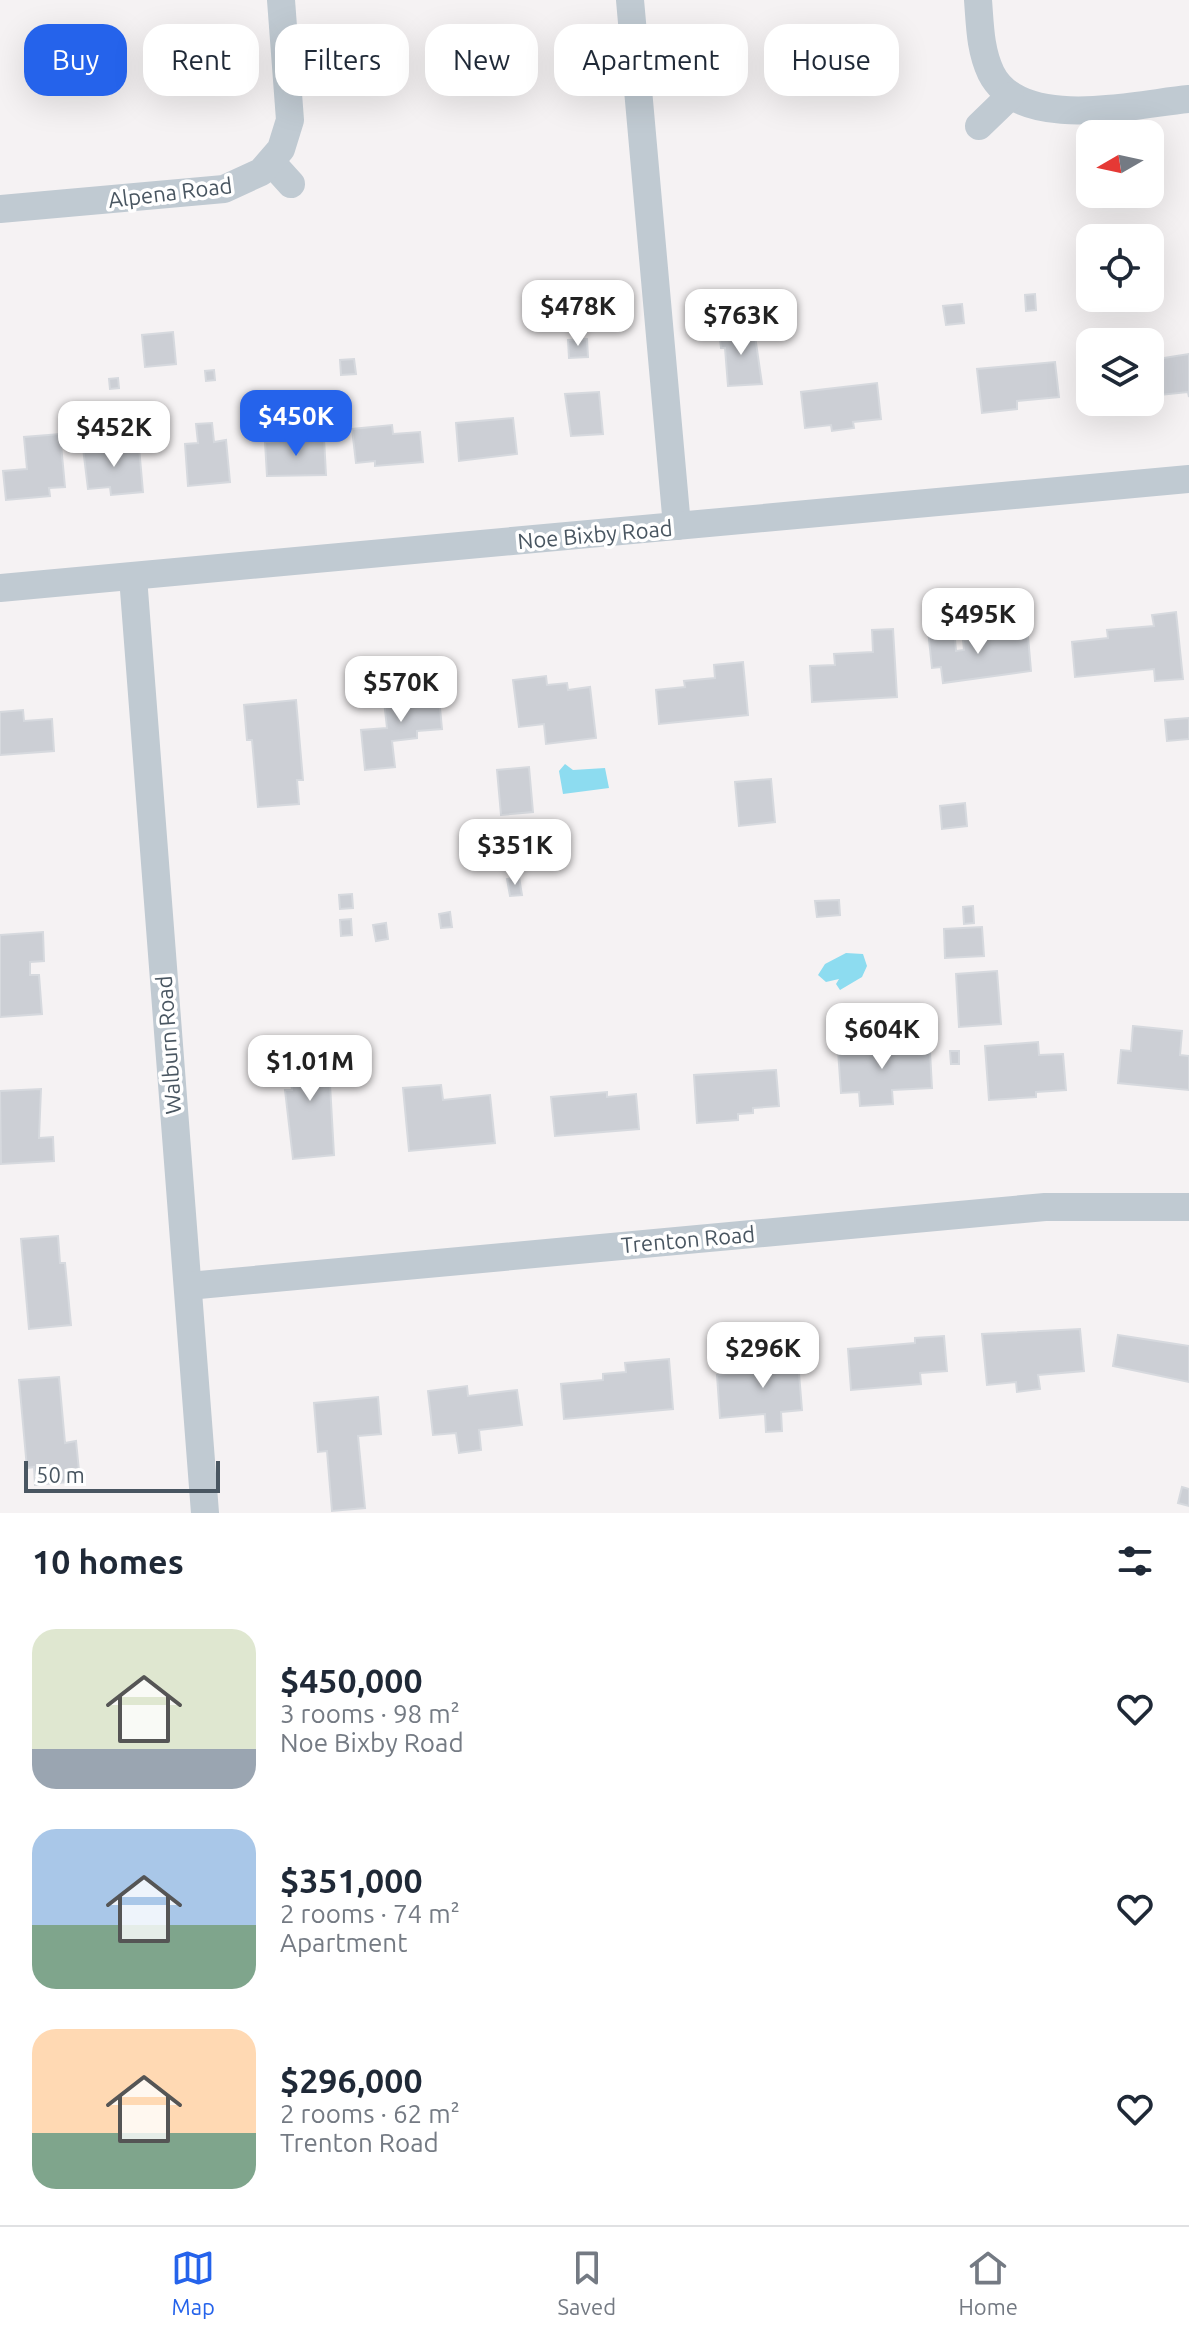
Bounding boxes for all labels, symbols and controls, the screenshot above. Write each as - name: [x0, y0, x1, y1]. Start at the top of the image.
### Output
- chip: Buy: [24, 24, 127, 96]
- chip: Rent: [143, 24, 259, 96]
- chip: Filters: [275, 24, 409, 96]
- chip: New: [425, 24, 538, 96]
- chip: Apartment: [554, 24, 748, 96]
- chip: House: [764, 24, 899, 96]
- north arrow: [1076, 120, 1164, 208]
- map controls: [1076, 120, 1164, 416]
- street label: Alpena Road: [107, 172, 233, 212]
- button: locate: [1076, 224, 1164, 312]
- pin: $478K: [522, 280, 634, 348]
- pin: $763K: [685, 289, 797, 357]
- text: $478K: [540, 291, 616, 320]
- text: $763K: [703, 300, 779, 329]
- button: layers: [1076, 328, 1164, 416]
- pin: $450K: [240, 390, 352, 458]
- pin: $452K: [58, 401, 170, 469]
- text: $450K: [258, 401, 334, 430]
- text: $452K: [76, 412, 152, 441]
- street label: Noe Bixby Road: [517, 515, 673, 553]
- pin: $495K: [922, 588, 1034, 656]
- text: $495K: [940, 599, 1016, 628]
- pin: $570K: [345, 656, 457, 724]
- text: $570K: [363, 667, 439, 696]
- pin: $351K: [459, 819, 571, 887]
- text: $351K: [477, 830, 553, 859]
- street label: Walburn Road: [151, 975, 185, 1115]
- pin: $604K: [826, 1003, 938, 1071]
- text: $604K: [844, 1014, 920, 1043]
- pin: $1.01M: [245, 1035, 375, 1103]
- text: $1.01M: [266, 1046, 354, 1075]
- street label: Trenton Road: [620, 1221, 756, 1257]
- pin: $296K: [707, 1322, 819, 1390]
- text: $296K: [725, 1333, 801, 1362]
- scale bar: [24, 1457, 220, 1493]
- text: 50 m: [36, 1462, 85, 1487]
- icon: filters: [1113, 1539, 1157, 1583]
- text: 10 homes: [32, 1542, 184, 1580]
- icon: home: [96, 1661, 192, 1757]
- text: $450,000: [280, 1661, 423, 1699]
- icon: heart: [1113, 1687, 1157, 1731]
- text: 3 rooms · 98 m²: [280, 1699, 460, 1728]
- text: Noe Bixby Road: [280, 1728, 464, 1757]
- icon: home: [96, 1861, 192, 1957]
- text: $351,000: [280, 1861, 423, 1899]
- icon: heart: [1113, 1887, 1157, 1931]
- text: 2 rooms · 74 m²: [280, 1899, 460, 1928]
- text: Apartment: [280, 1928, 407, 1957]
- icon: home: [96, 2061, 192, 2157]
- text: $296,000: [280, 2061, 423, 2099]
- icon: heart: [1113, 2087, 1157, 2131]
- text: 2 rooms · 62 m²: [280, 2099, 460, 2128]
- text: Trenton Road: [280, 2128, 439, 2157]
- tab: Map: [171, 2246, 215, 2319]
- tab: Saved: [558, 2246, 616, 2319]
- tab: Home: [958, 2246, 1018, 2319]

